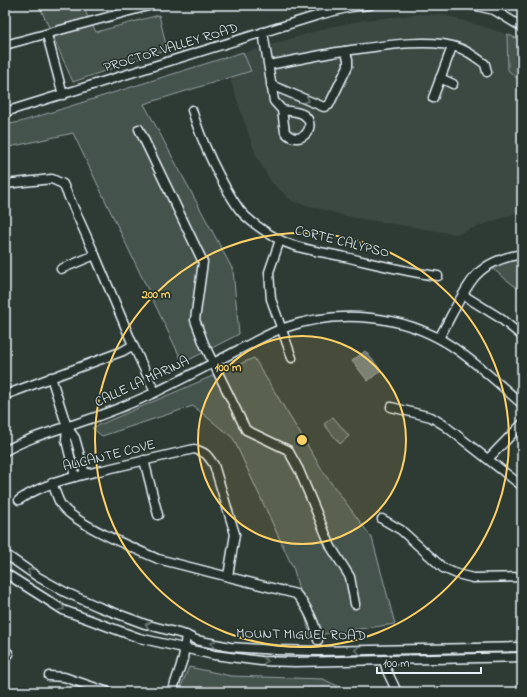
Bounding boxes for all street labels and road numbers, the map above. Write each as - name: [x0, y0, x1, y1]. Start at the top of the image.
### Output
- street label: PROCTOR VALLEY ROAD: [101, 18, 241, 78]
- street label: CORTE CALYPSO: [293, 220, 391, 264]
- street label: CALLE LA MARINA: [91, 351, 193, 413]
- street label: ALICANTE COVE: [61, 434, 157, 478]
- street label: MOUNT MIGUEL ROAD: [236, 623, 366, 647]

